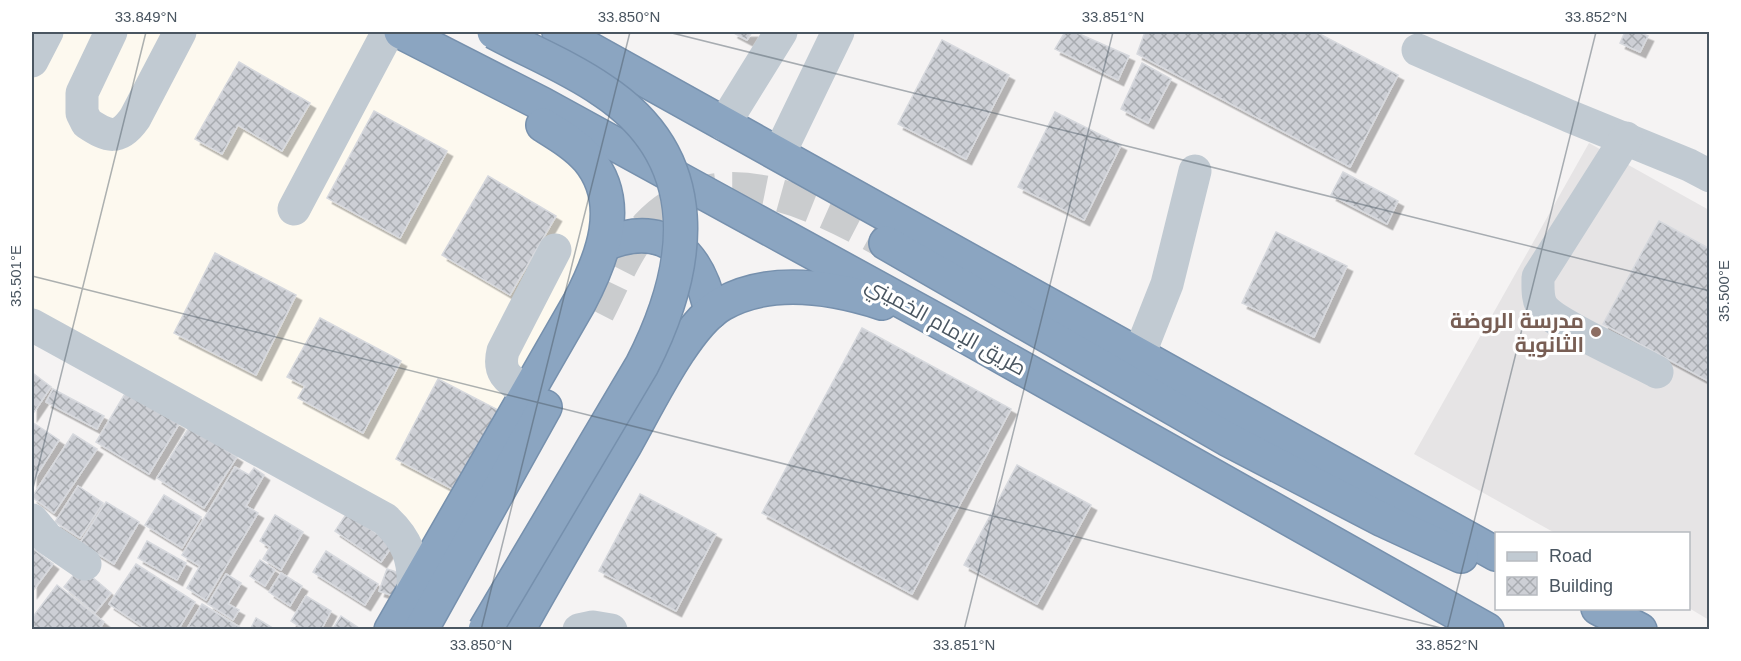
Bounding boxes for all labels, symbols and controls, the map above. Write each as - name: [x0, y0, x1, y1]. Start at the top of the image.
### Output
- text: 33.849°N: [115, 8, 177, 25]
- text: 33.850°N: [598, 8, 660, 25]
- text: 33.851°N: [1082, 8, 1144, 25]
- text: 33.852°N: [1565, 8, 1627, 25]
- text: 35.501°E: [7, 245, 24, 307]
- text: 35.500°E: [1715, 260, 1732, 322]
- street label: طريق الإمام الخميني: [860, 272, 1030, 384]
- place label: مدرسة الروضة الثانوية: [1450, 309, 1584, 358]
- marker: مدرسة الروضة الثانوية: [1589, 325, 1603, 339]
- legend: [1495, 532, 1690, 610]
- text: Road: [1549, 546, 1592, 566]
- text: Building: [1549, 576, 1613, 596]
- text: 33.850°N: [450, 636, 512, 653]
- text: 33.851°N: [933, 636, 995, 653]
- text: 33.852°N: [1416, 636, 1478, 653]

